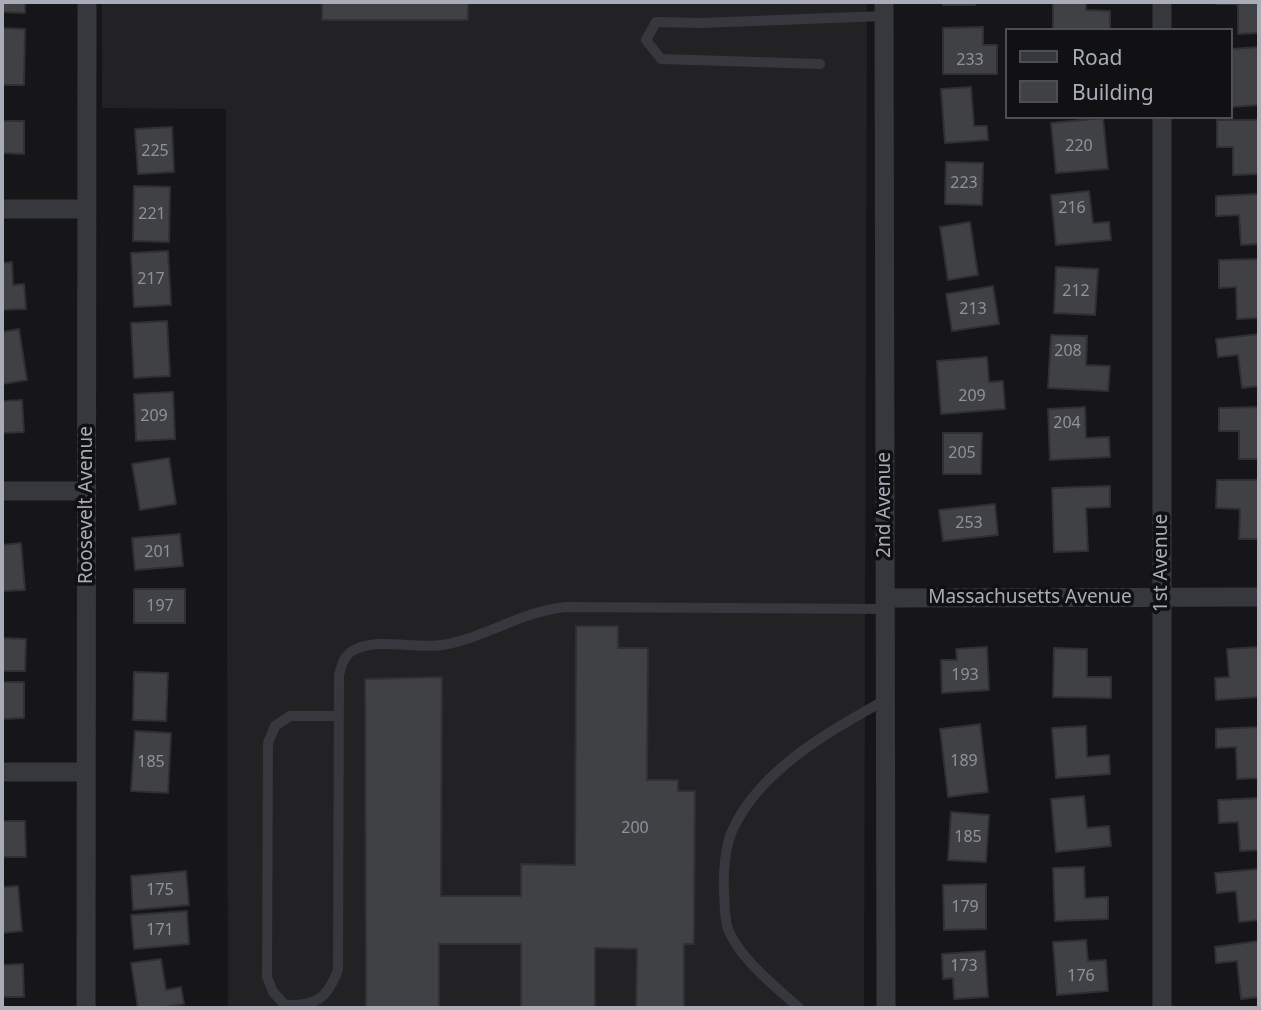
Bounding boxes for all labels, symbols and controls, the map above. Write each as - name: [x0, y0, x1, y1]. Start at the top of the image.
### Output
- legend: [1006, 28, 1233, 119]
- text: Road: [1072, 43, 1122, 71]
- house number: 233: [956, 50, 984, 70]
- text: Building: [1072, 78, 1154, 106]
- house number: 220: [1065, 136, 1093, 156]
- house number: 225: [141, 141, 169, 161]
- house number: 223: [950, 173, 978, 193]
- house number: 216: [1058, 198, 1086, 218]
- house number: 221: [138, 204, 166, 224]
- house number: 217: [137, 269, 165, 289]
- house number: 212: [1062, 281, 1090, 301]
- house number: 213: [959, 299, 987, 319]
- house number: 208: [1054, 341, 1082, 361]
- house number: 209: [958, 386, 986, 406]
- house number: 209: [140, 406, 168, 426]
- house number: 204: [1053, 413, 1081, 433]
- street label: Roosevelt Avenue: [76, 426, 98, 584]
- house number: 205: [948, 443, 976, 463]
- street label: 2nd Avenue: [874, 452, 896, 558]
- house number: 253: [955, 513, 983, 533]
- street label: 1st Avenue: [1151, 514, 1173, 612]
- house number: 201: [144, 542, 172, 562]
- street label: Massachusetts Avenue: [928, 587, 1132, 609]
- house number: 197: [146, 596, 174, 616]
- house number: 193: [951, 665, 979, 685]
- house number: 189: [950, 751, 978, 771]
- house number: 185: [137, 752, 165, 772]
- house number: 200: [621, 818, 649, 838]
- house number: 185: [954, 827, 982, 847]
- house number: 175: [146, 880, 174, 900]
- house number: 179: [951, 897, 979, 917]
- house number: 171: [146, 920, 174, 940]
- house number: 173: [950, 956, 978, 976]
- house number: 176: [1067, 966, 1095, 986]

